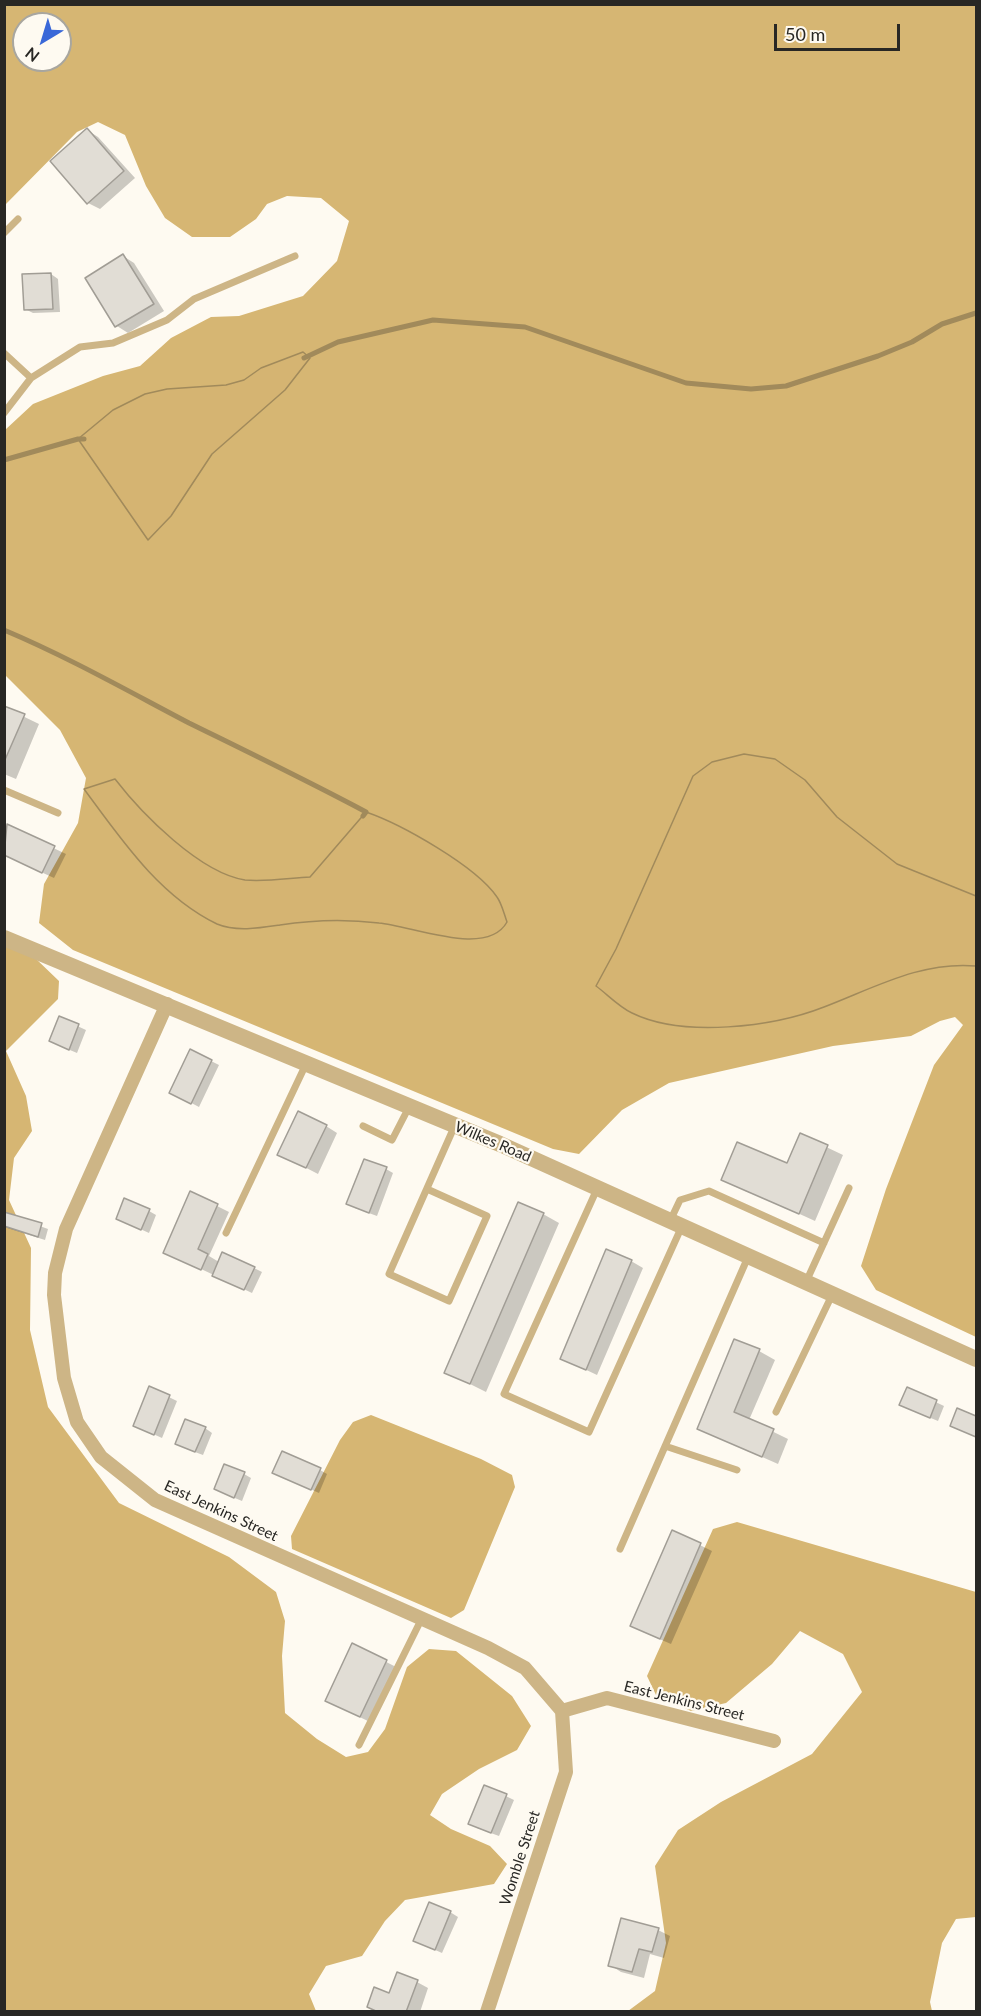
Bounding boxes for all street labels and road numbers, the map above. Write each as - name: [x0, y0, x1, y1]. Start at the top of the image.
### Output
- street label: Wilkes Road: [452, 1118, 534, 1166]
- street label: East Jenkins Street: [161, 1477, 281, 1545]
- street label: East Jenkins Street: [622, 1677, 746, 1725]
- street label: Womble Street: [496, 1808, 544, 1908]

